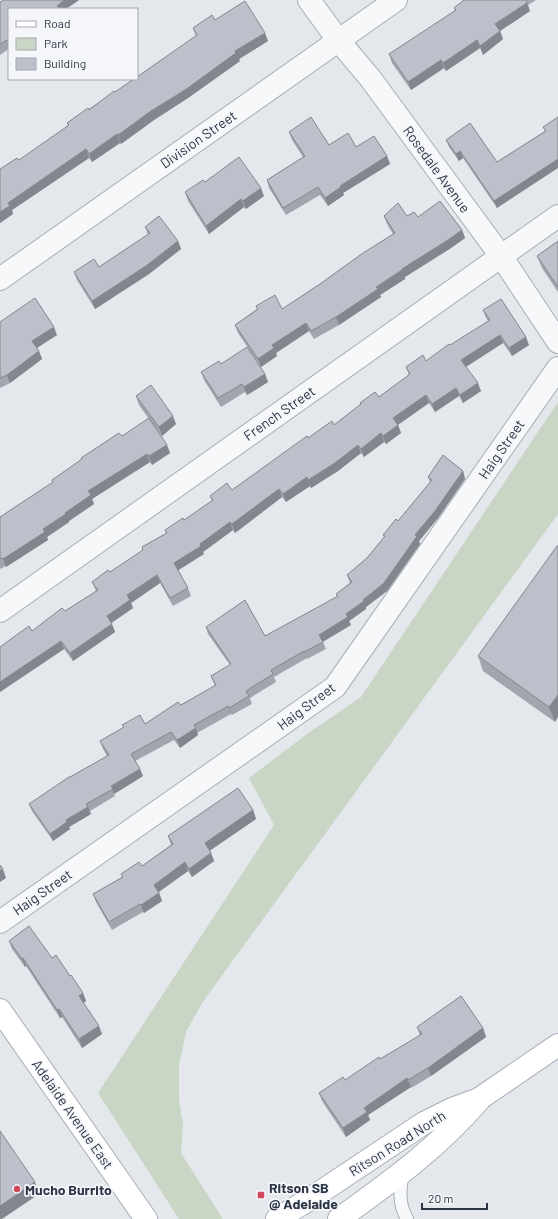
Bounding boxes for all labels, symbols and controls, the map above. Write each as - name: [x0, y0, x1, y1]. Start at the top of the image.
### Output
- legend: [8, 8, 138, 80]
- text: Road: [44, 16, 71, 30]
- text: Park: [44, 36, 68, 50]
- text: Building: [44, 56, 86, 70]
- street label: Division Street: [157, 107, 239, 171]
- street label: Rosedale Avenue: [400, 122, 474, 216]
- street label: French Street: [240, 382, 318, 444]
- street label: Haig Street: [474, 416, 528, 482]
- street label: Haig Street: [274, 679, 338, 733]
- street label: Haig Street: [9, 865, 75, 919]
- street label: Adelaide Avenue East: [29, 1056, 117, 1172]
- street label: Ritson Road North: [346, 1106, 448, 1180]
- place label: Ritson SB @ Adelaide: [269, 1179, 338, 1212]
- place label: Mucho Burrito: [25, 1181, 112, 1198]
- marker: Mucho Burrito: [12, 1184, 22, 1194]
- scale bar: [422, 1185, 487, 1211]
- marker: Ritson SB @ Adelaide: [256, 1190, 266, 1200]
- text: 20 m: [428, 1191, 454, 1205]

